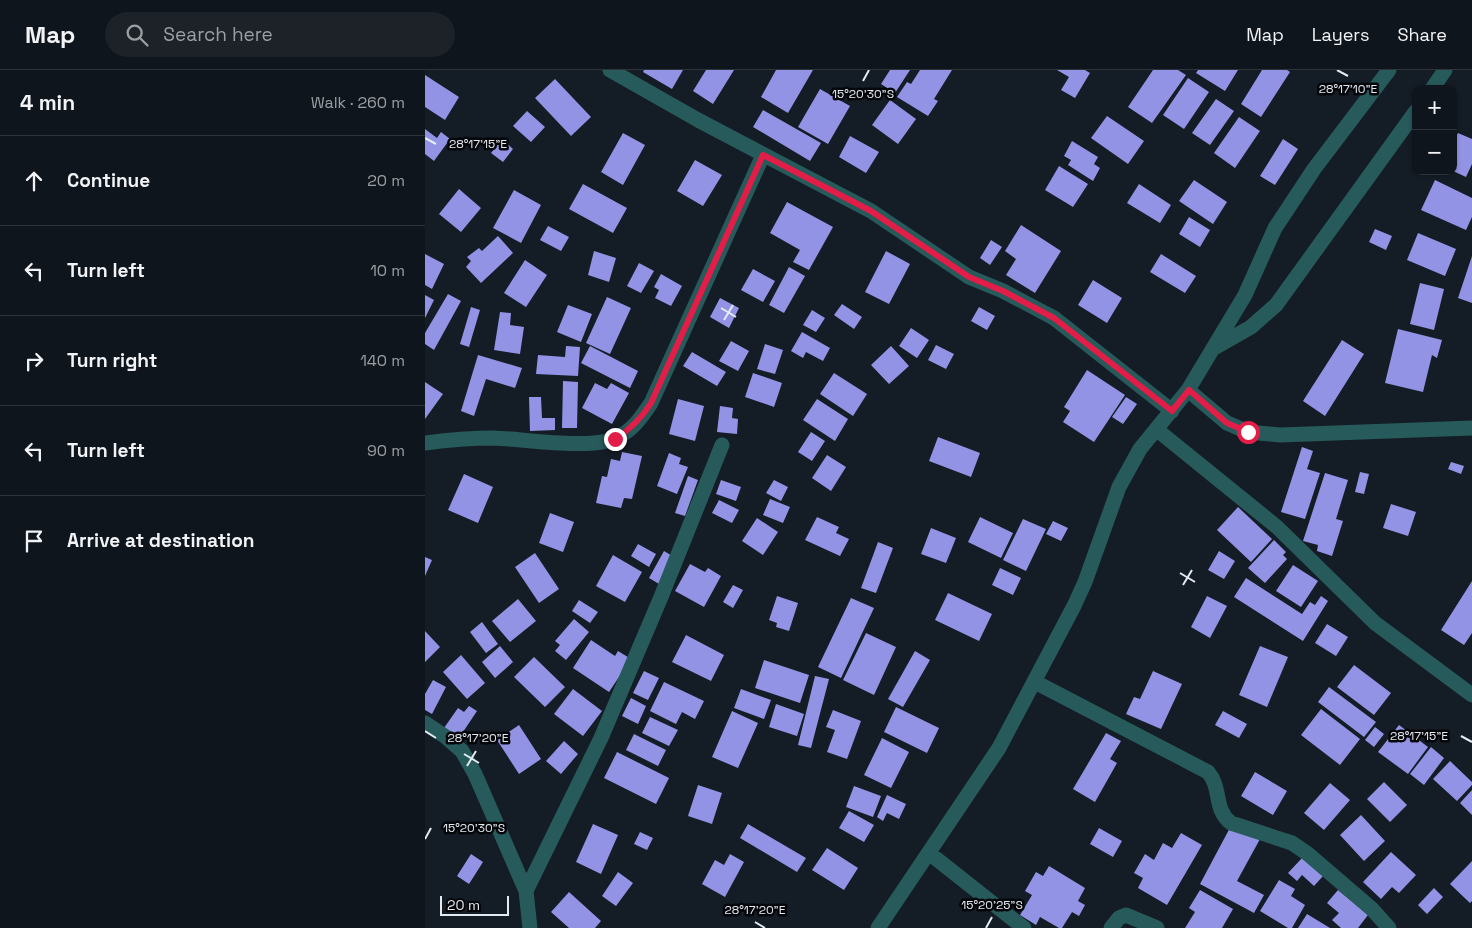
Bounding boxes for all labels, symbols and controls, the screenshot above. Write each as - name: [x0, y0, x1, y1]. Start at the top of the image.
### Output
- search box: [105, 12, 455, 57]
- text: Map: [25, 19, 75, 50]
- icon: search: [123, 21, 151, 49]
- text: Search here: [163, 22, 273, 47]
- text: Map: [1246, 23, 1284, 46]
- text: Layers: [1312, 23, 1369, 46]
- text: Share: [1397, 23, 1447, 46]
- text: 28°17'10"E: [1319, 81, 1378, 97]
- map controls: [1412, 85, 1457, 175]
- button: +: [1412, 85, 1457, 130]
- text: 15°20'30"S: [832, 86, 894, 102]
- text: 4 min: [20, 89, 75, 116]
- text: Walk · 260 m: [311, 92, 405, 113]
- button: −: [1412, 130, 1457, 175]
- text: 28°17'15"E: [449, 136, 507, 152]
- icon: ahead: [20, 167, 48, 195]
- text: Continue: [67, 168, 150, 193]
- text: 20 m: [367, 170, 405, 191]
- icon: left: [20, 257, 48, 285]
- text: Turn left: [67, 258, 145, 283]
- text: 10 m: [370, 260, 405, 281]
- icon: right: [20, 347, 48, 375]
- text: Turn right: [67, 348, 157, 373]
- text: 140 m: [360, 350, 405, 371]
- route start: [1237, 421, 1260, 444]
- route end: [604, 428, 627, 451]
- icon: left: [20, 437, 48, 465]
- text: Turn left: [67, 438, 145, 463]
- text: 90 m: [367, 440, 405, 461]
- icon: arrive: [20, 527, 48, 555]
- text: Arrive at destination: [67, 528, 255, 553]
- text: 28°17'15"E: [1390, 728, 1448, 744]
- text: 28°17'20"E: [448, 730, 509, 746]
- text: 15°20'30"S: [443, 820, 505, 836]
- scale bar: [440, 893, 509, 916]
- text: 20 m: [447, 896, 480, 914]
- text: 15°20'25"S: [961, 897, 1023, 913]
- text: 28°17'20"E: [725, 902, 786, 918]

